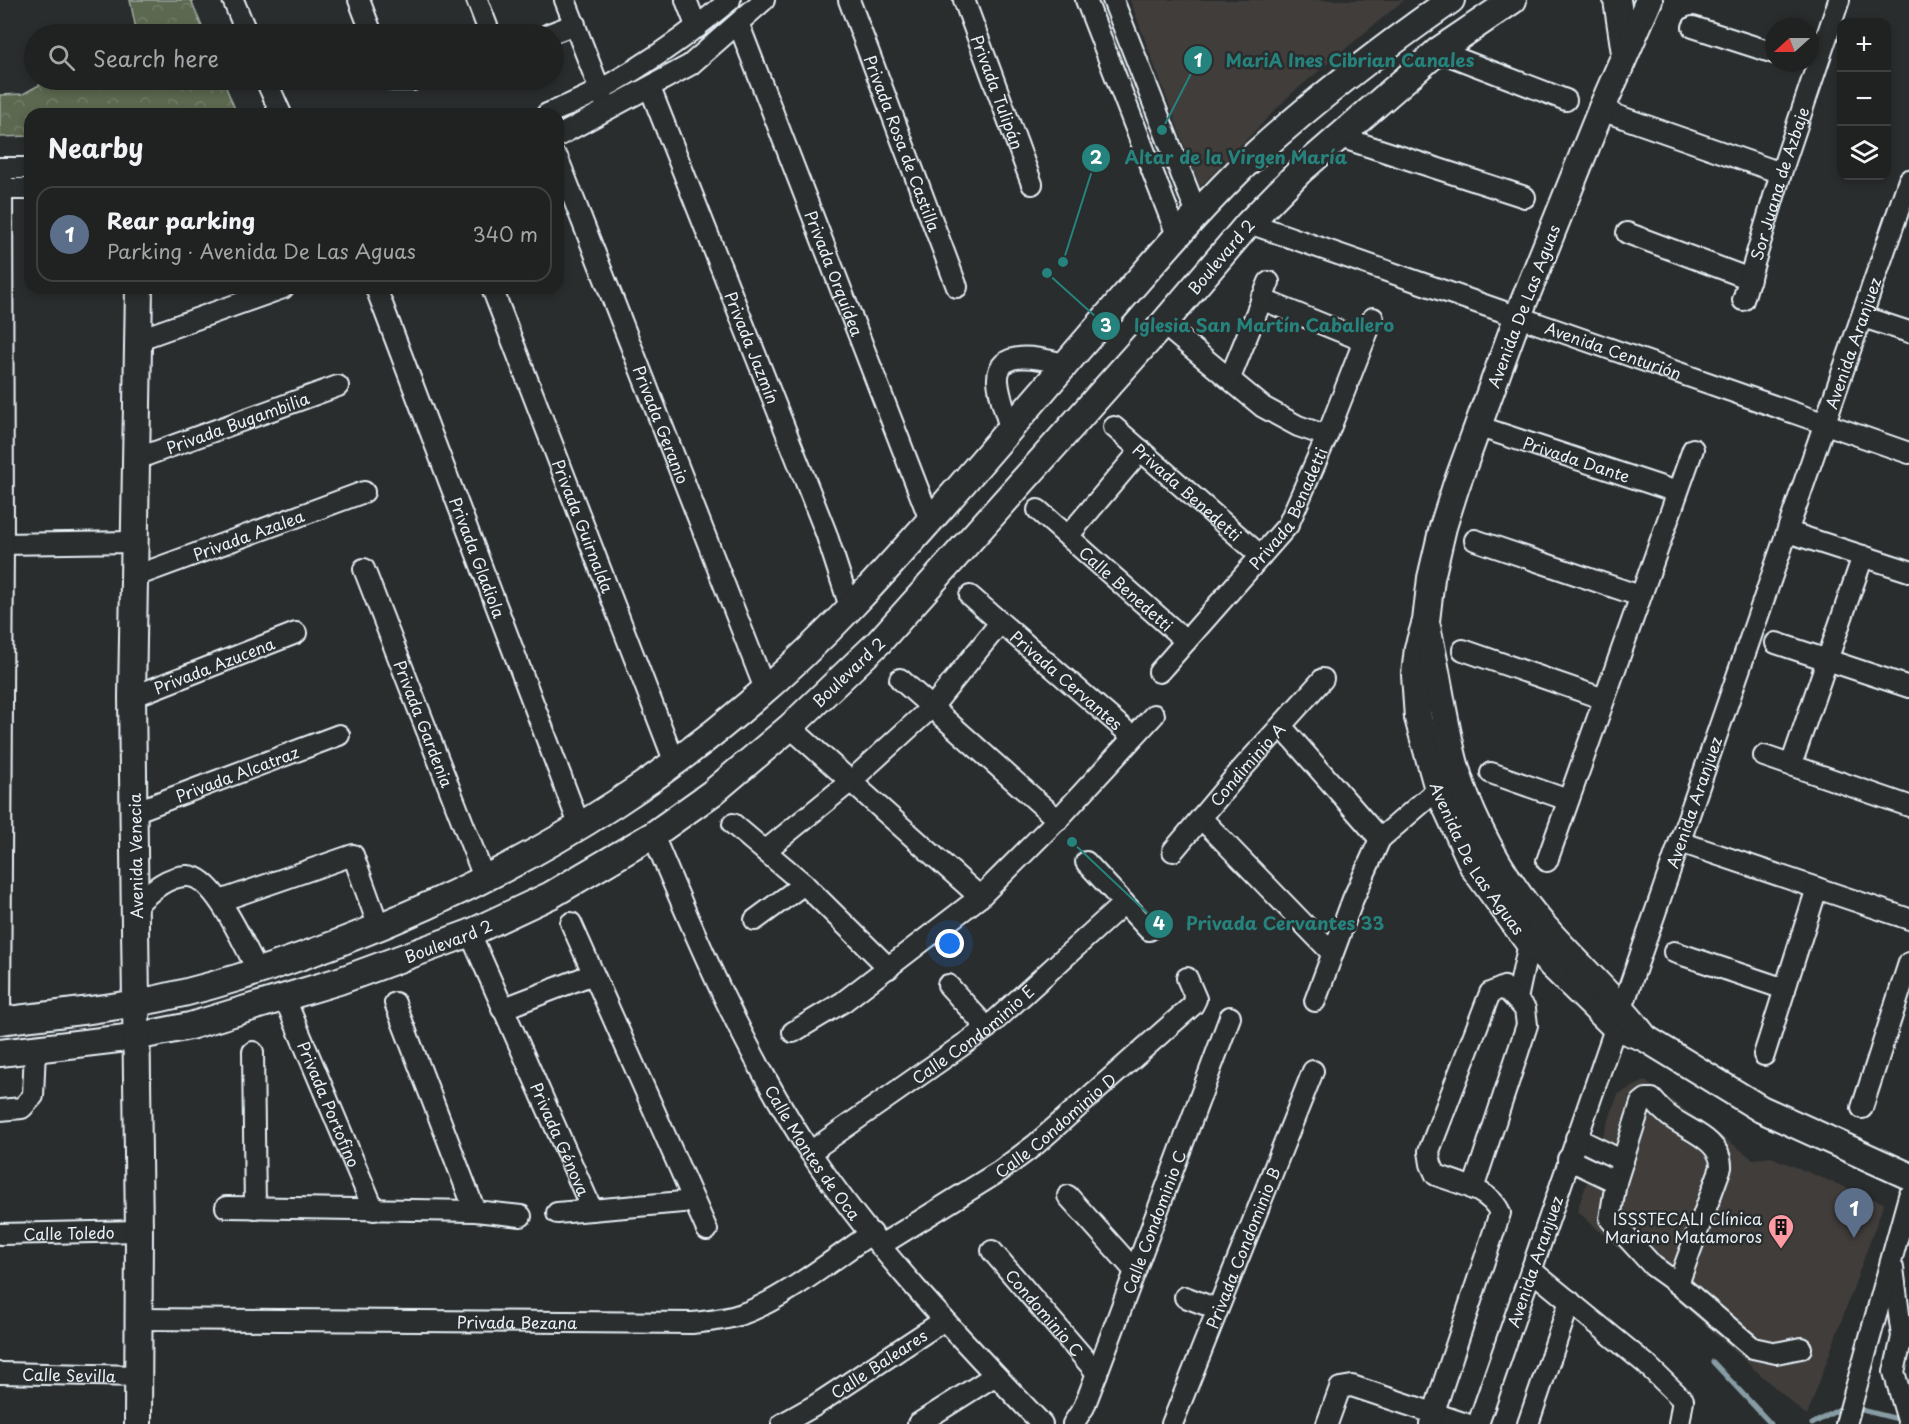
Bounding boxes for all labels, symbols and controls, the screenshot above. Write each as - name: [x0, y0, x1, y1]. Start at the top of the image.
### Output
- north arrow: [1765, 18, 1819, 72]
- map controls: [1837, 18, 1891, 180]
- button: +: [1837, 18, 1891, 72]
- search box: [24, 24, 564, 90]
- street label: Privada Tulipán: [966, 31, 1030, 153]
- icon: search: [45, 41, 78, 74]
- text: Search here: [93, 41, 219, 74]
- callout: MariA Ines Cibrian Canales: [1183, 42, 1488, 78]
- text: 1: [1194, 46, 1203, 73]
- text: MariA Ines Cibrian Canales: [1226, 46, 1475, 73]
- street label: Privada Rosa de Castilla: [859, 52, 947, 235]
- button: −: [1837, 72, 1891, 126]
- street label: Sor Juana de Azbaje: [1744, 104, 1814, 263]
- button: layers: [1837, 126, 1891, 180]
- text: Nearby: [48, 128, 143, 167]
- callout: Altar de la Virgen María: [1081, 140, 1360, 176]
- text: 2: [1090, 143, 1103, 170]
- text: Altar de la Virgen María: [1125, 143, 1348, 170]
- text: Rear parking: [107, 203, 255, 236]
- street label: Privada Orquídea: [800, 207, 870, 339]
- street label: Boulevard 2: [1182, 213, 1260, 299]
- text: 1: [65, 219, 74, 249]
- text: 340 m: [473, 219, 538, 249]
- street label: Avenida De Las Aguas: [1481, 221, 1565, 391]
- text: Parking · Avenida De Las Aguas: [107, 236, 416, 266]
- street label: Avenida Aranjuez: [1819, 274, 1887, 412]
- street label: Privada Jazmín: [720, 288, 786, 407]
- callout: Iglesia San Martín Caballero: [1091, 308, 1406, 344]
- text: 3: [1100, 311, 1112, 338]
- text: Iglesia San Martín Caballero: [1134, 311, 1394, 338]
- street label: Avenida Centurión: [1542, 315, 1685, 385]
- street label: Privada Geranio: [628, 362, 696, 487]
- street label: Privada Bugambilia: [163, 385, 313, 459]
- street label: Privada Dante: [1520, 430, 1634, 488]
- street label: Privada Benedetti: [1128, 437, 1247, 546]
- street label: Privada Benadetti: [1243, 443, 1333, 574]
- street label: Privada Guirnalda: [547, 456, 620, 596]
- street label: Privada Gladiola: [444, 493, 512, 621]
- street label: Privada Azalea: [189, 503, 307, 566]
- street label: Calle Benedetti: [1074, 540, 1179, 636]
- street label: Privada Cervantes: [1005, 624, 1128, 735]
- street label: Privada Azucena: [150, 631, 278, 699]
- street label: Boulevard 2: [806, 631, 890, 712]
- street label: Privada Gardenia: [389, 657, 460, 791]
- street label: Condiminio A: [1204, 717, 1290, 811]
- street label: Avenida Aranjuez: [1660, 733, 1727, 871]
- street label: Privada Alcatraz: [172, 739, 302, 807]
- street label: Avenida De Las Aguas: [1425, 779, 1531, 939]
- street label: Avenida Venecia: [122, 793, 148, 919]
- callout: Privada Cervantes 33: [1144, 906, 1397, 942]
- text: 4: [1153, 909, 1165, 936]
- text: Privada Cervantes 33: [1186, 909, 1384, 936]
- street label: Boulevard 2: [401, 912, 496, 968]
- your location: [935, 929, 964, 958]
- street label: Calle Condominio E: [907, 979, 1039, 1089]
- street label: Privada Portofino: [292, 1037, 367, 1171]
- street label: Calle Condominio D: [989, 1067, 1121, 1183]
- street label: Privada Génova: [525, 1078, 596, 1200]
- street label: Calle Montes de Oca: [760, 1080, 867, 1225]
- street label: Calle Condominio C: [1116, 1146, 1191, 1297]
- street label: Privada Condominio B: [1199, 1163, 1286, 1332]
- pin: 1: [1834, 1188, 1874, 1238]
- street label: Avenida Aranjuez: [1500, 1192, 1568, 1330]
- place label: ISSSTECALI Clínica Mariano Matamoros: [1605, 1206, 1762, 1248]
- building icon: ISSSTECALI Clínica Mariano Matamoros: [1766, 1212, 1796, 1250]
- street label: Calle Toledo: [23, 1220, 115, 1245]
- street label: Condominio C: [1000, 1263, 1089, 1361]
- street label: Privada Bezana: [457, 1309, 577, 1334]
- street label: Calle Baleares: [826, 1323, 932, 1404]
- street label: Calle Sevilla: [22, 1361, 116, 1388]

